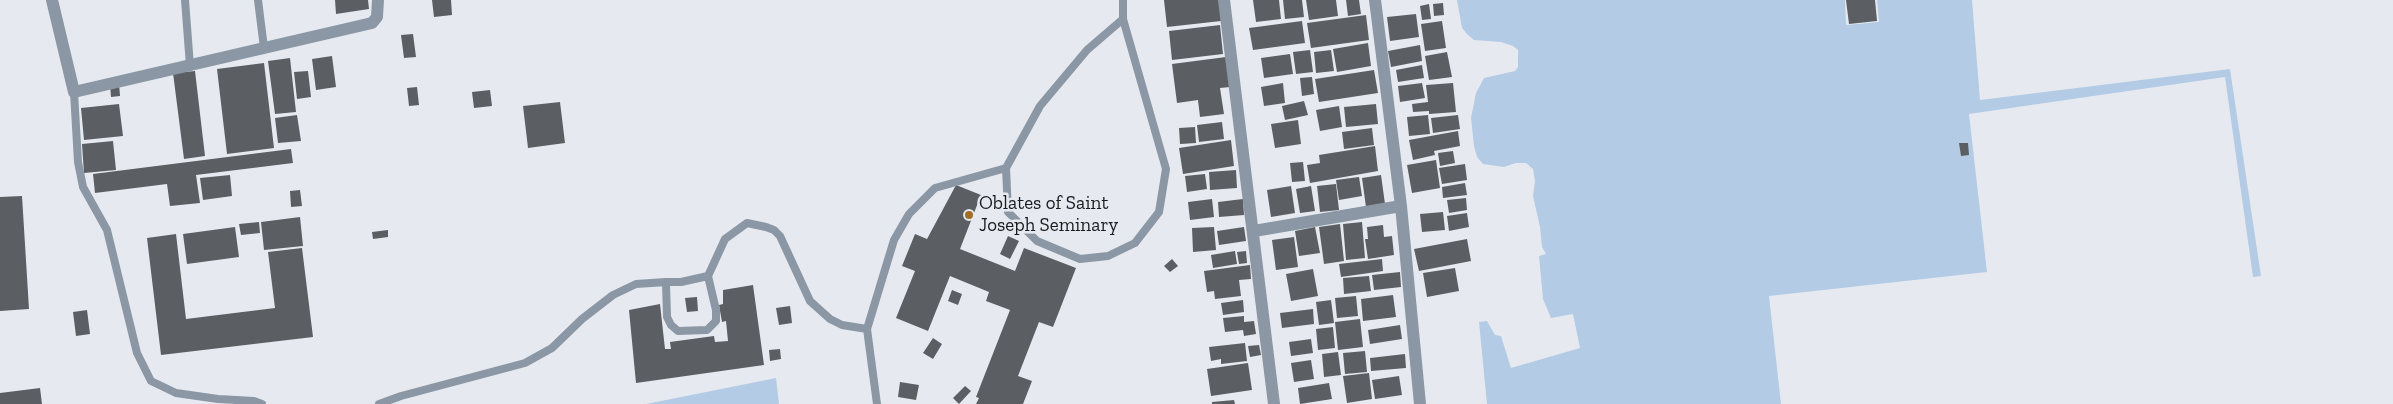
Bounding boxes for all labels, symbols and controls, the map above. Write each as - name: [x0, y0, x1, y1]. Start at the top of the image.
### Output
- place label: Oblates of Saint Joseph Seminary: [979, 193, 1118, 237]
- marker: Oblates of Saint Joseph Seminary: [963, 209, 975, 221]

